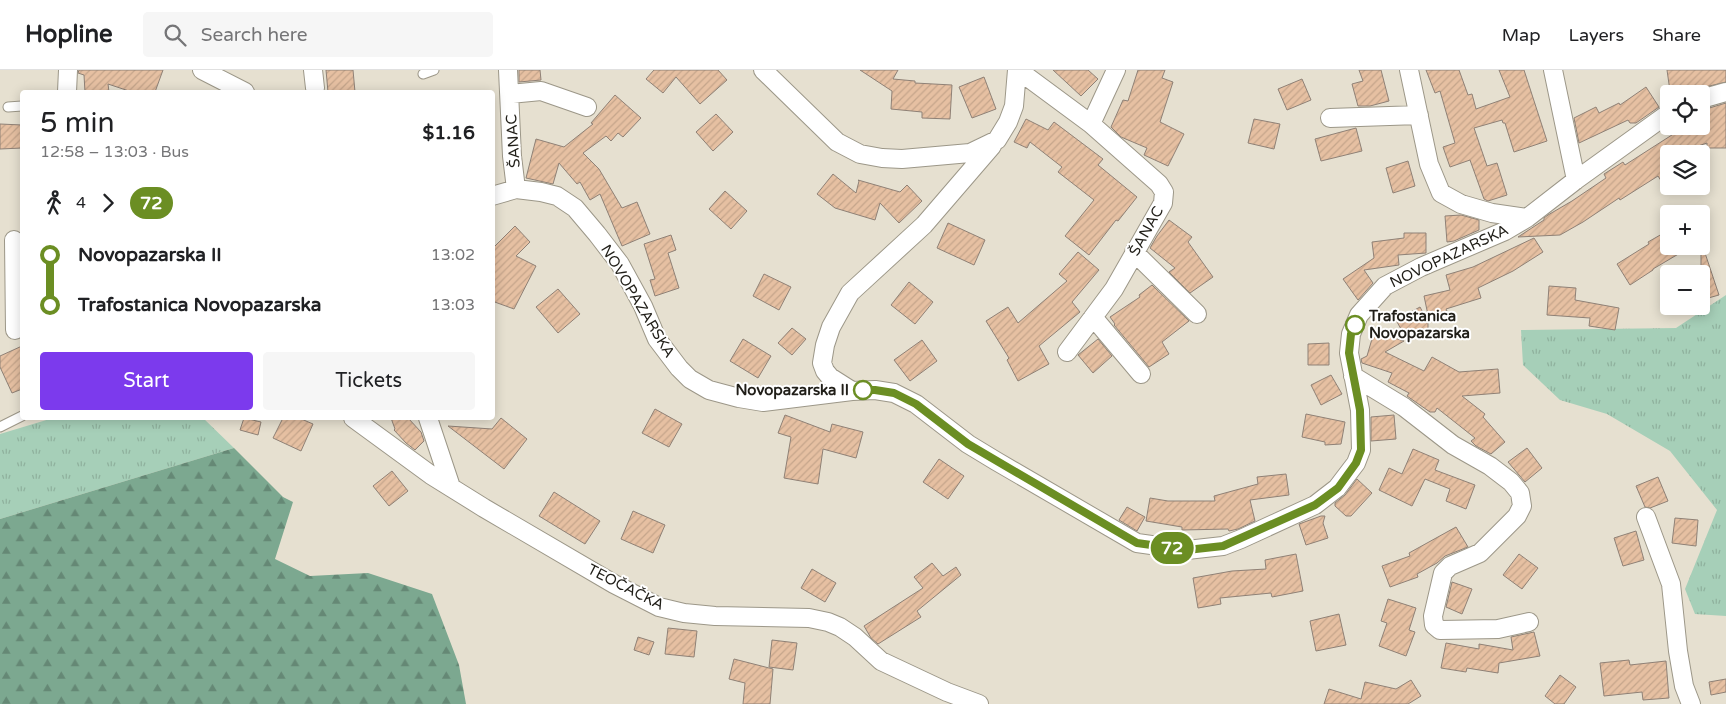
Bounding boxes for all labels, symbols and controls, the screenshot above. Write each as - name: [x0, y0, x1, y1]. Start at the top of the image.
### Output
- search box: [143, 12, 493, 57]
- text: Hopline: [25, 20, 113, 49]
- icon: search: [161, 21, 189, 49]
- text: Search here: [201, 24, 308, 46]
- text: Map: [1502, 24, 1541, 46]
- text: Layers: [1569, 24, 1624, 46]
- text: Share: [1652, 24, 1701, 46]
- map controls: [1660, 85, 1710, 315]
- button: locate: [1660, 85, 1710, 135]
- text: 5 min: [40, 106, 115, 140]
- street label: ŠANAC: [502, 113, 524, 169]
- text: $1.16: [423, 122, 475, 144]
- text: 12:58 – 13:03 · Bus: [40, 142, 189, 162]
- button: layers: [1660, 145, 1710, 195]
- icon: walk: [40, 189, 68, 217]
- icon: forward: [94, 189, 122, 217]
- text: 72: [140, 192, 163, 214]
- text: 4: [76, 193, 86, 213]
- street label: ŠANAC: [1125, 203, 1167, 259]
- button: +: [1660, 205, 1710, 255]
- street label: NOVOPAZARSKA: [1387, 221, 1511, 291]
- street label: NOVOPAZARSKA: [597, 241, 679, 361]
- text: Novopazarska II: [78, 244, 222, 266]
- text: 13:02: [431, 245, 475, 265]
- button: −: [1660, 265, 1710, 315]
- text: Trafostanica Novopazarska: [78, 294, 321, 316]
- text: 13:03: [431, 295, 475, 315]
- place label: Trafostanica Novopazarska: [1368, 307, 1470, 343]
- marker: Trafostanica Novopazarska: [1345, 315, 1365, 335]
- button: Start: [40, 352, 253, 410]
- button: Tickets: [263, 352, 475, 410]
- marker: Novopazarska II: [853, 380, 873, 400]
- place label: Novopazarska II: [736, 381, 849, 400]
- line badge: 72: [1150, 532, 1194, 564]
- text: 72: [1161, 537, 1183, 559]
- street label: TEOČAČKA: [585, 560, 667, 614]

